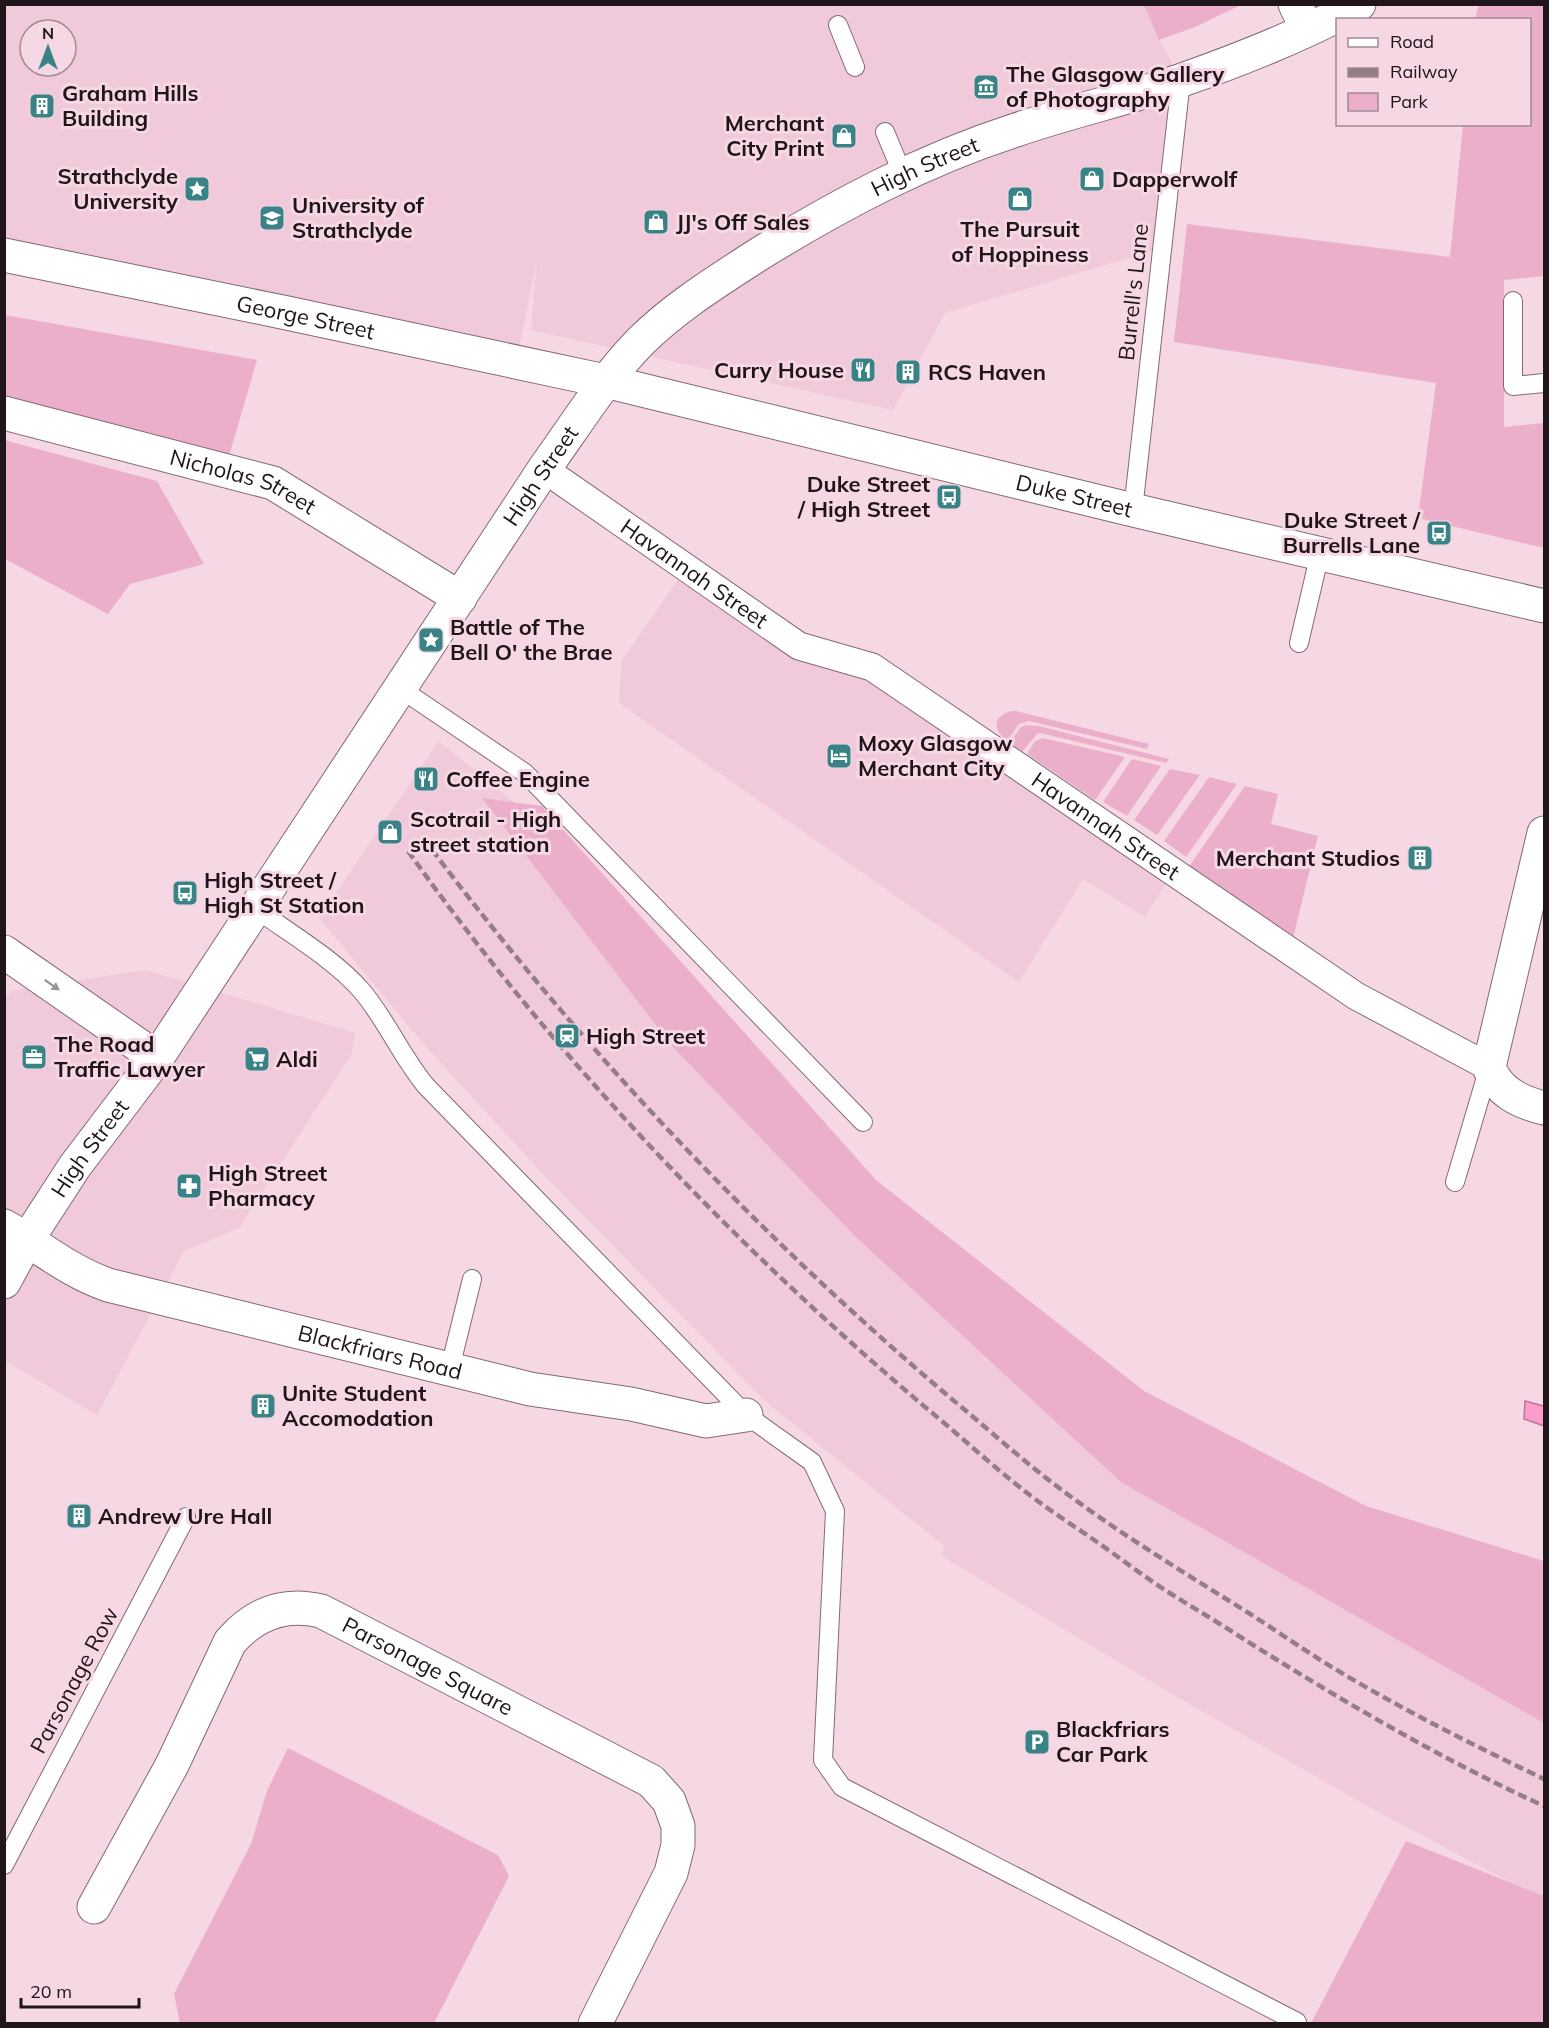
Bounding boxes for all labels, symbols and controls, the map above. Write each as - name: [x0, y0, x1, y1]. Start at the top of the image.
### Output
- north arrow: [18, 18, 78, 78]
- legend: [1336, 18, 1531, 126]
- text: N: [42, 23, 54, 43]
- text: Road: [1390, 30, 1434, 53]
- place label: The Glasgow Gallery of Photography: [1006, 60, 1224, 113]
- text: Railway: [1390, 60, 1458, 83]
- museum icon: The Glasgow Gallery of Photography: [971, 72, 1001, 102]
- place label: Graham Hills Building: [62, 79, 198, 132]
- text: Park: [1390, 90, 1429, 113]
- building icon: Graham Hills Building: [27, 91, 57, 121]
- place label: Merchant City Print: [725, 109, 824, 162]
- shop icon: Merchant City Print: [829, 121, 859, 151]
- street label: High Street: [866, 130, 983, 202]
- place label: Strathclyde University: [58, 162, 178, 215]
- shop icon: Dapperwolf: [1077, 164, 1107, 194]
- place label: Dapperwolf: [1112, 165, 1238, 193]
- place icon: Strathclyde University: [182, 174, 212, 204]
- shop icon: The Pursuit of Hoppiness: [1005, 184, 1035, 214]
- place label: University of Strathclyde: [292, 191, 425, 244]
- school or university icon: University of Strathclyde: [257, 203, 287, 233]
- shop icon: JJ's Off Sales: [641, 207, 671, 237]
- place label: JJ's Off Sales: [676, 208, 810, 236]
- place label: The Pursuit of Hoppiness: [951, 215, 1089, 268]
- street label: Burrell's Lane: [1112, 222, 1154, 362]
- street label: George Street: [234, 289, 378, 345]
- restaurant icon: Curry House: [848, 355, 878, 385]
- place label: Curry House: [714, 356, 844, 384]
- building icon: RCS Haven: [893, 357, 923, 387]
- place label: RCS Haven: [928, 358, 1046, 386]
- street label: High Street: [497, 420, 584, 531]
- street label: Nicholas Street: [167, 443, 322, 520]
- street label: Duke Street: [1013, 468, 1136, 523]
- place label: Duke Street / High Street: [797, 470, 930, 523]
- bus stop icon: Duke Street / High Street: [934, 482, 964, 512]
- place label: Duke Street / Burrells Lane: [1283, 506, 1421, 559]
- street label: Havannah Street: [615, 512, 774, 634]
- bus stop icon: Duke Street / Burrells Lane: [1424, 518, 1454, 548]
- place label: Battle of The Bell O' the Brae: [450, 613, 613, 666]
- place icon: Battle of The Bell O' the Brae: [416, 625, 446, 655]
- place label: Moxy Glasgow Merchant City: [858, 729, 1013, 782]
- hotel icon: Moxy Glasgow Merchant City: [824, 741, 854, 771]
- restaurant icon: Coffee Engine: [411, 764, 441, 794]
- place label: Coffee Engine: [446, 765, 590, 793]
- street label: Havannah Street: [1026, 766, 1185, 886]
- place label: Scotrail - High street station: [410, 805, 561, 858]
- shop icon: Scotrail - High street station: [375, 817, 405, 847]
- building icon: Merchant Studios: [1405, 843, 1435, 873]
- place label: Merchant Studios: [1216, 844, 1400, 872]
- place label: High Street / High St Station: [204, 866, 365, 919]
- bus stop icon: High Street / High St Station: [170, 878, 200, 908]
- one-way arrow: [44, 979, 60, 991]
- station icon: High Street: [552, 1021, 582, 1051]
- place label: High Street: [586, 1022, 705, 1050]
- place label: The Road Traffic Lawyer: [54, 1030, 205, 1083]
- office icon: The Road Traffic Lawyer: [19, 1042, 49, 1072]
- supermarket icon: Aldi: [242, 1044, 272, 1074]
- place label: Aldi: [276, 1045, 318, 1073]
- street label: High Street: [44, 1093, 135, 1203]
- place label: High Street Pharmacy: [208, 1159, 327, 1212]
- pharmacy icon: High Street Pharmacy: [174, 1171, 204, 1201]
- street label: Blackfriars Road: [295, 1318, 465, 1386]
- place label: Unite Student Accomodation: [282, 1379, 434, 1432]
- building icon: Unite Student Accomodation: [248, 1391, 278, 1421]
- building icon: Andrew Ure Hall: [64, 1501, 94, 1531]
- place label: Andrew Ure Hall: [98, 1502, 272, 1530]
- street label: Parsonage Row: [24, 1602, 124, 1758]
- street label: Parsonage Square: [338, 1611, 518, 1722]
- place label: Blackfriars Car Park: [1056, 1715, 1169, 1768]
- parking icon: Blackfriars Car Park: [1022, 1727, 1052, 1757]
- scale bar: [21, 1971, 140, 2009]
- text: 20 m: [30, 1980, 72, 2003]

